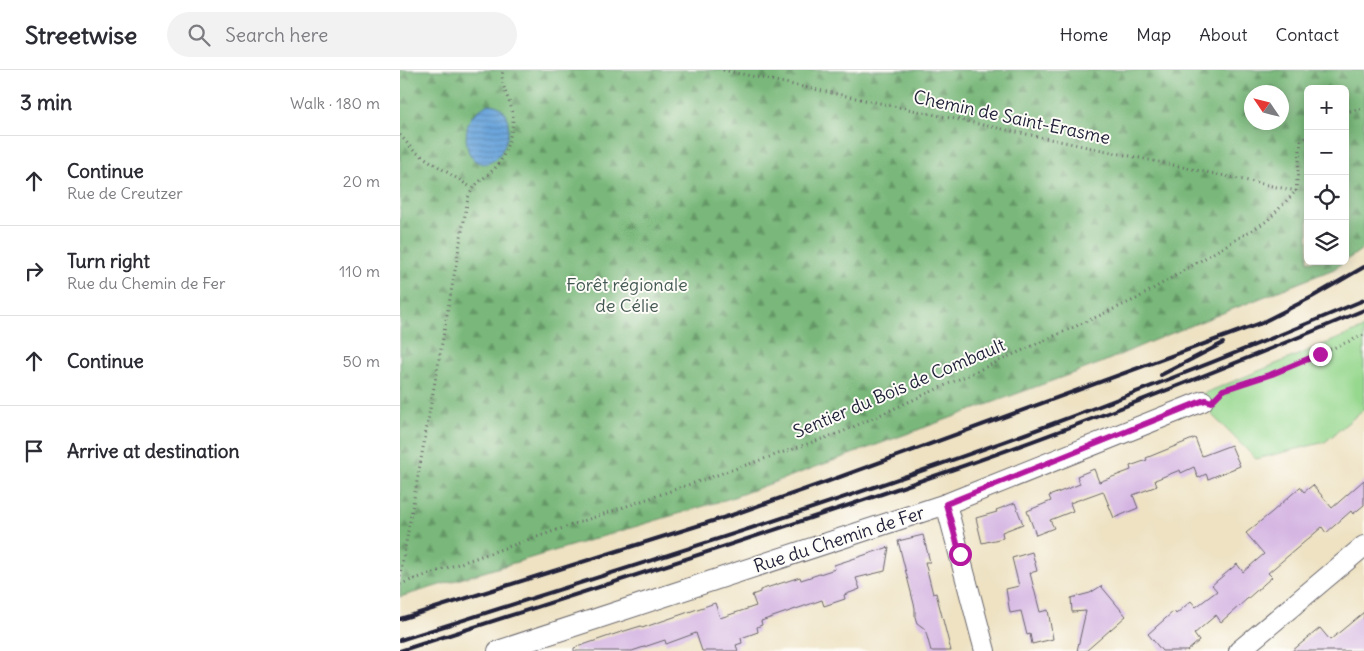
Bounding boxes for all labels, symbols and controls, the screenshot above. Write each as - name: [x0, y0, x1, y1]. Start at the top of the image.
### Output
- search box: [167, 12, 517, 57]
- text: Streetwise: [25, 20, 137, 50]
- icon: search: [185, 21, 213, 49]
- text: Search here: [225, 23, 328, 47]
- text: Home: [1060, 23, 1108, 46]
- text: Map: [1136, 23, 1171, 46]
- text: About: [1199, 23, 1247, 46]
- text: Contact: [1275, 23, 1339, 46]
- street label: Chemin de Saint-Erasme: [912, 85, 1112, 149]
- north arrow: [1244, 85, 1289, 130]
- map controls: [1304, 85, 1349, 265]
- button: +: [1304, 85, 1349, 130]
- text: 3 min: [20, 89, 72, 116]
- text: Walk · 180 m: [290, 93, 380, 113]
- button: −: [1304, 130, 1349, 175]
- text: Continue: [67, 159, 144, 183]
- icon: ahead: [20, 167, 48, 195]
- text: 20 m: [343, 171, 380, 191]
- button: locate: [1304, 175, 1349, 220]
- text: Rue de Creutzer: [67, 183, 183, 203]
- button: layers: [1304, 220, 1349, 265]
- text: Turn right: [67, 249, 150, 273]
- icon: right: [20, 257, 48, 285]
- text: 110 m: [339, 261, 380, 281]
- text: Rue du Chemin de Fer: [67, 273, 226, 293]
- park label: Forêt régionale de Célie: [566, 273, 688, 317]
- street label: Sentier du Bois de Combault: [790, 333, 1008, 443]
- route end: [1309, 343, 1332, 366]
- icon: ahead: [20, 347, 48, 375]
- text: Continue: [67, 349, 144, 373]
- text: 50 m: [342, 351, 380, 371]
- icon: arrive: [20, 437, 48, 465]
- text: Arrive at destination: [67, 439, 240, 463]
- street label: Rue du Chemin de Fer: [751, 500, 928, 577]
- route start: [949, 543, 972, 566]

